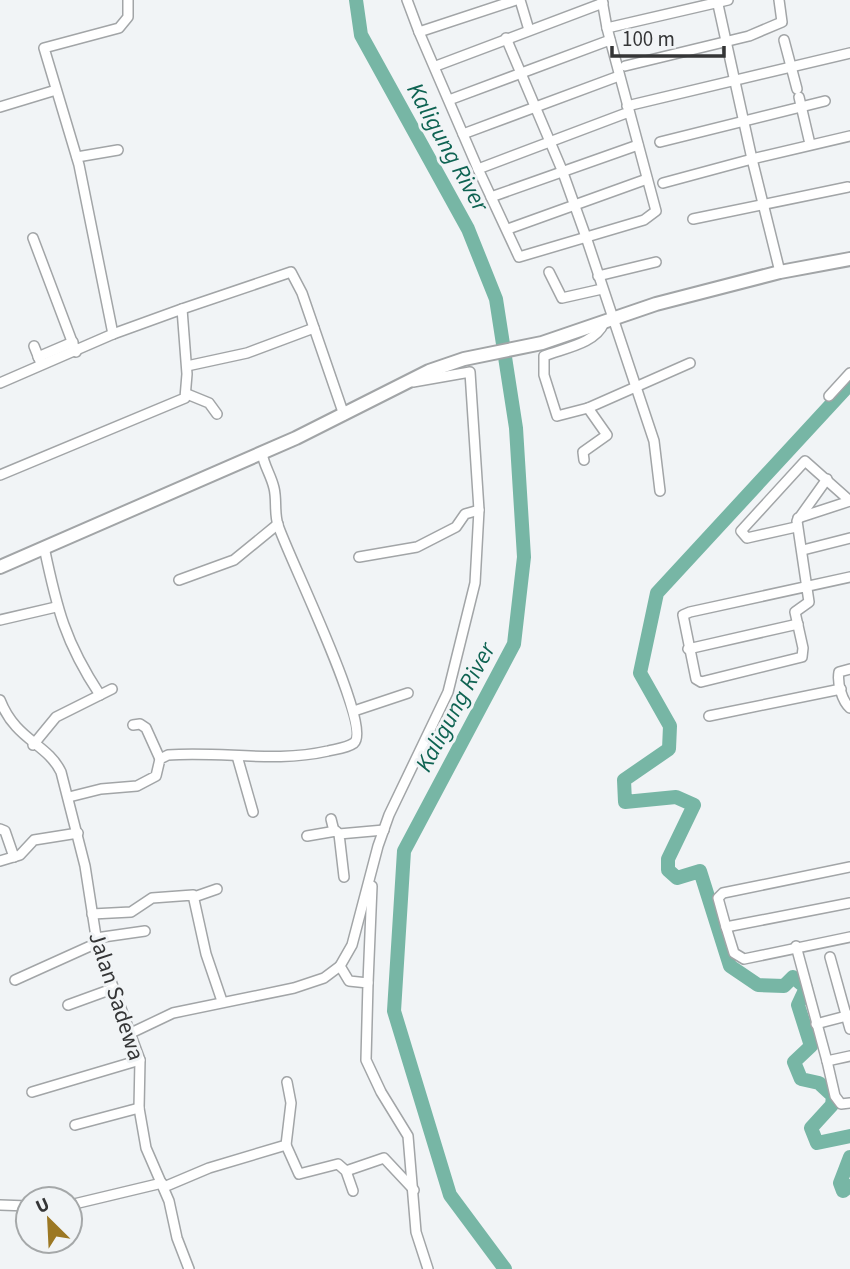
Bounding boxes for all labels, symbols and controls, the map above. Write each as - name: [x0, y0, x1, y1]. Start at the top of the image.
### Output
- scale bar: [612, 14, 724, 58]
- text: 100 m: [622, 24, 675, 54]
- water label: Kaligung River: [398, 76, 498, 220]
- water label: Kaligung River: [407, 635, 505, 778]
- street label: Jalan Sadewa: [80, 928, 153, 1065]
- north arrow: [14, 1185, 84, 1255]
- text: U: [31, 1191, 54, 1221]

